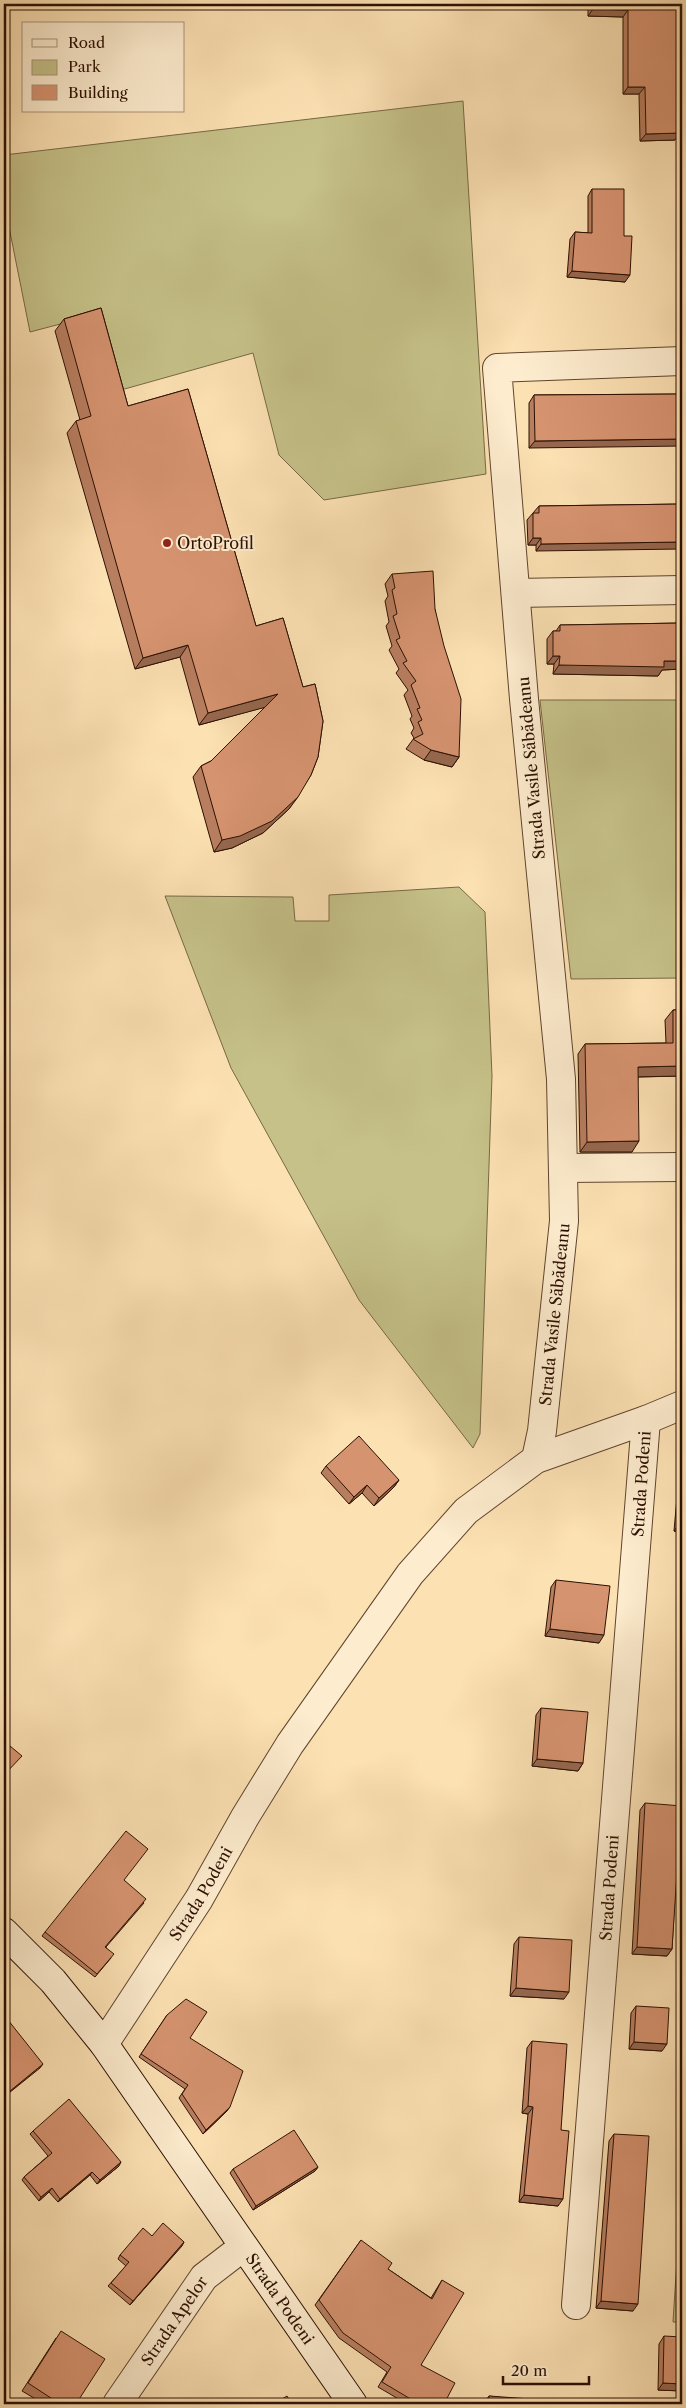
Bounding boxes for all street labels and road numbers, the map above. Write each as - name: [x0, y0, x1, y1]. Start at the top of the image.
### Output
- street label: Strada Vasile Săbădeanu: [513, 676, 549, 860]
- street label: Strada Vasile Săbădeanu: [535, 1222, 574, 1407]
- street label: Strada Podeni: [627, 1430, 655, 1538]
- street label: Strada Podeni: [595, 1834, 623, 1942]
- street label: Strada Podeni: [165, 1843, 237, 1944]
- street label: Strada Podeni: [242, 2249, 319, 2348]
- street label: Strada Apelor: [136, 2272, 212, 2369]

